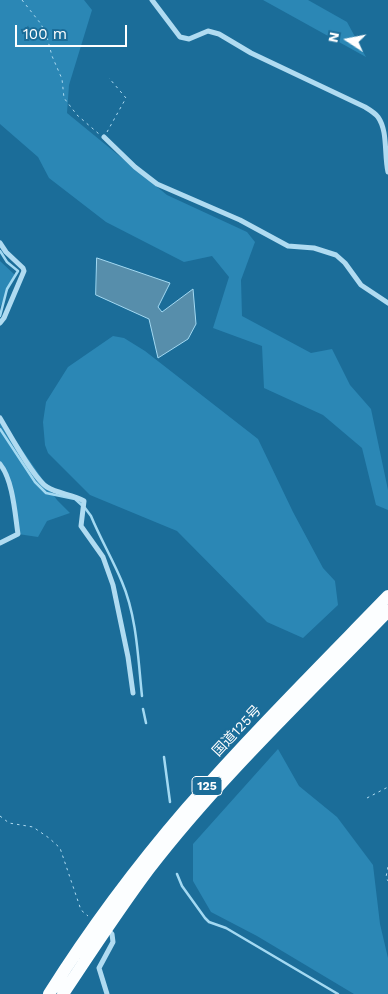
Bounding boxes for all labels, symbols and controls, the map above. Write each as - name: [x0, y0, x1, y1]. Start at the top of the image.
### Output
- scale bar: [18, 15, 130, 47]
- north arrow: [323, 15, 373, 65]
- text: 100 m: [23, 25, 67, 43]
- text: N: [324, 31, 342, 44]
- street label: 国道125号: [209, 702, 265, 760]
- road number: 125: [192, 776, 222, 796]

